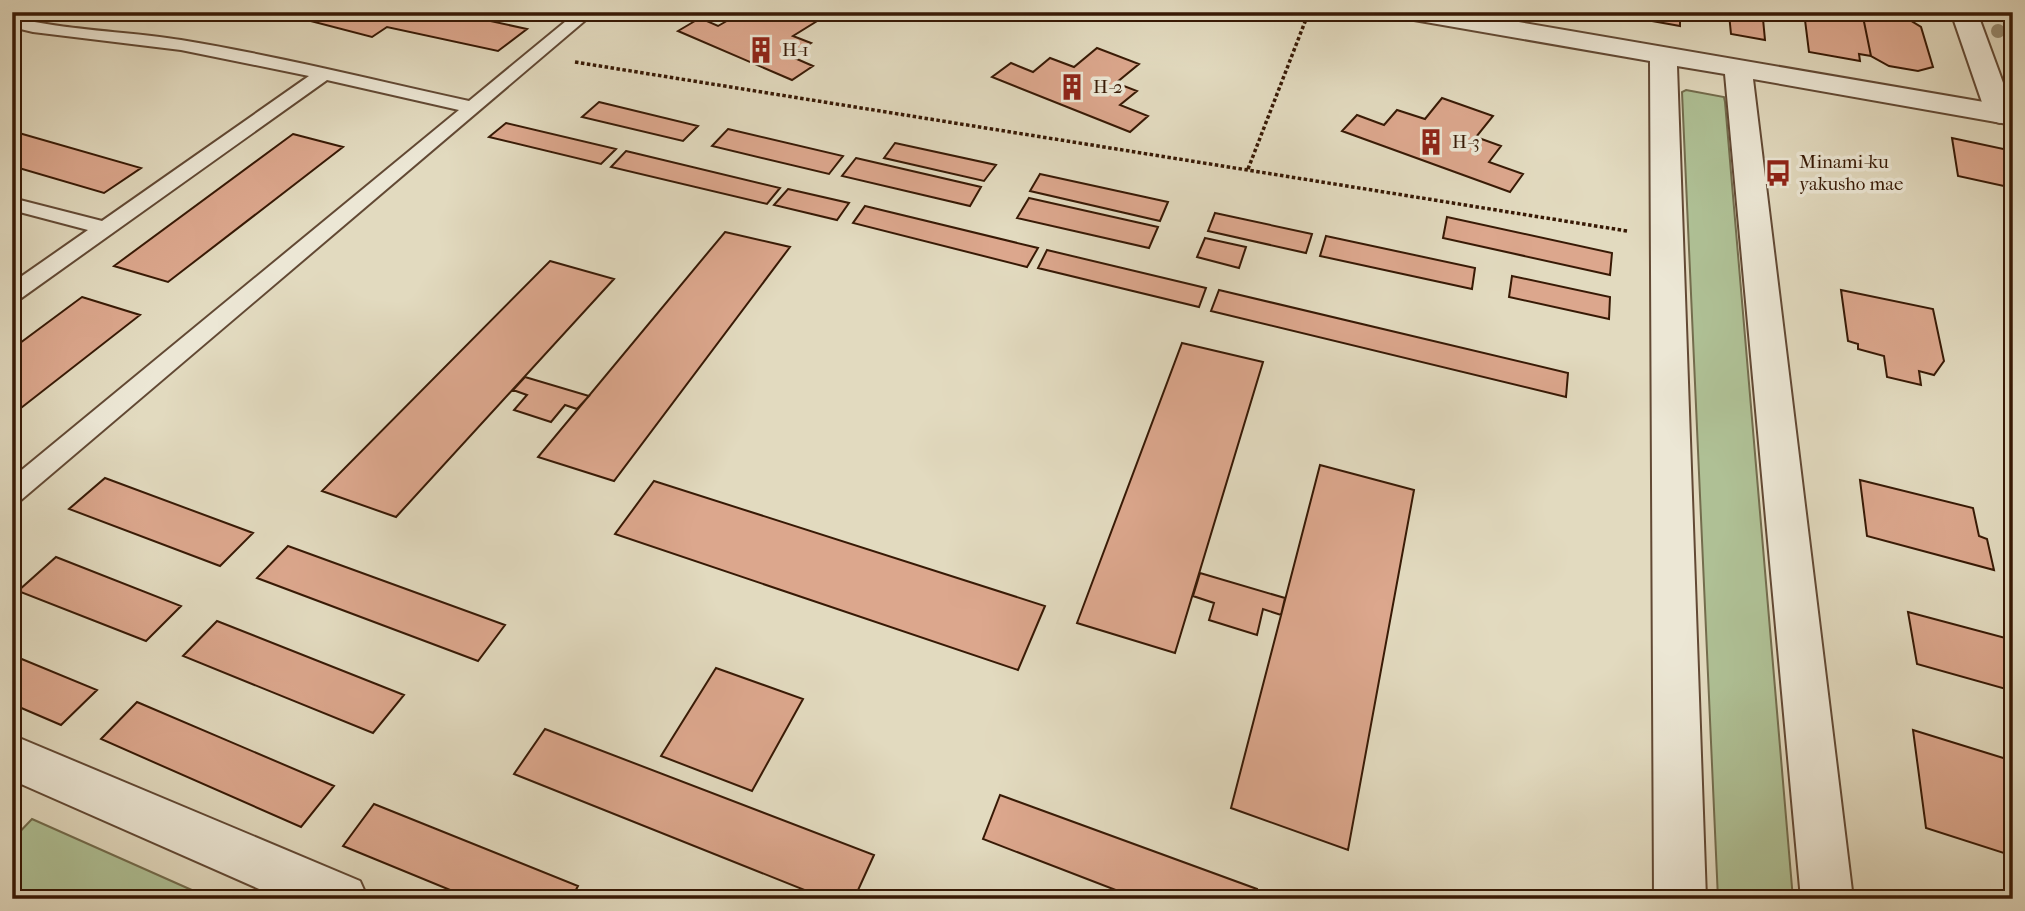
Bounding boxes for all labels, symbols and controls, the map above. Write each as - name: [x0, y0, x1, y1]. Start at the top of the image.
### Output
- building icon: H-1: [746, 35, 776, 65]
- place label: H-1: [782, 39, 809, 61]
- building icon: H-2: [1057, 72, 1087, 102]
- place label: H-2: [1093, 76, 1123, 98]
- building icon: H-3: [1416, 127, 1446, 157]
- place label: H-3: [1452, 131, 1480, 153]
- place label: Minami-ku yakusho mae: [1799, 151, 1903, 195]
- bus stop icon: Minami-ku yakusho mae: [1763, 158, 1793, 188]

